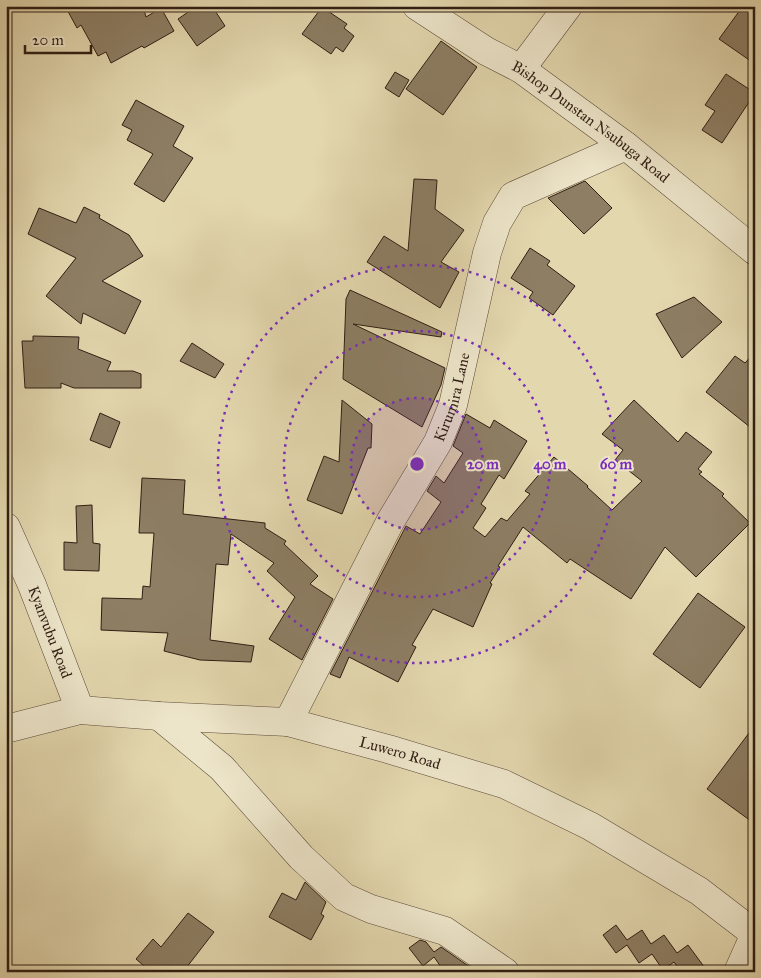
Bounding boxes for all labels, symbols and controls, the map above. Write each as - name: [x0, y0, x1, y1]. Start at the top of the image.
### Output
- scale bar: [25, 22, 91, 54]
- text: 20 m: [32, 31, 64, 49]
- street label: Bishop Dunstan Nsubuga Road: [509, 57, 673, 187]
- street label: Kirumira Lane: [430, 351, 473, 444]
- centre of rings: [408, 455, 426, 473]
- text: 20 m: [467, 455, 499, 473]
- text: 40 m: [534, 455, 567, 474]
- text: 60 m: [600, 455, 633, 473]
- street label: Kyanvubu Road: [24, 584, 76, 681]
- street label: Luwero Road: [358, 733, 443, 773]

